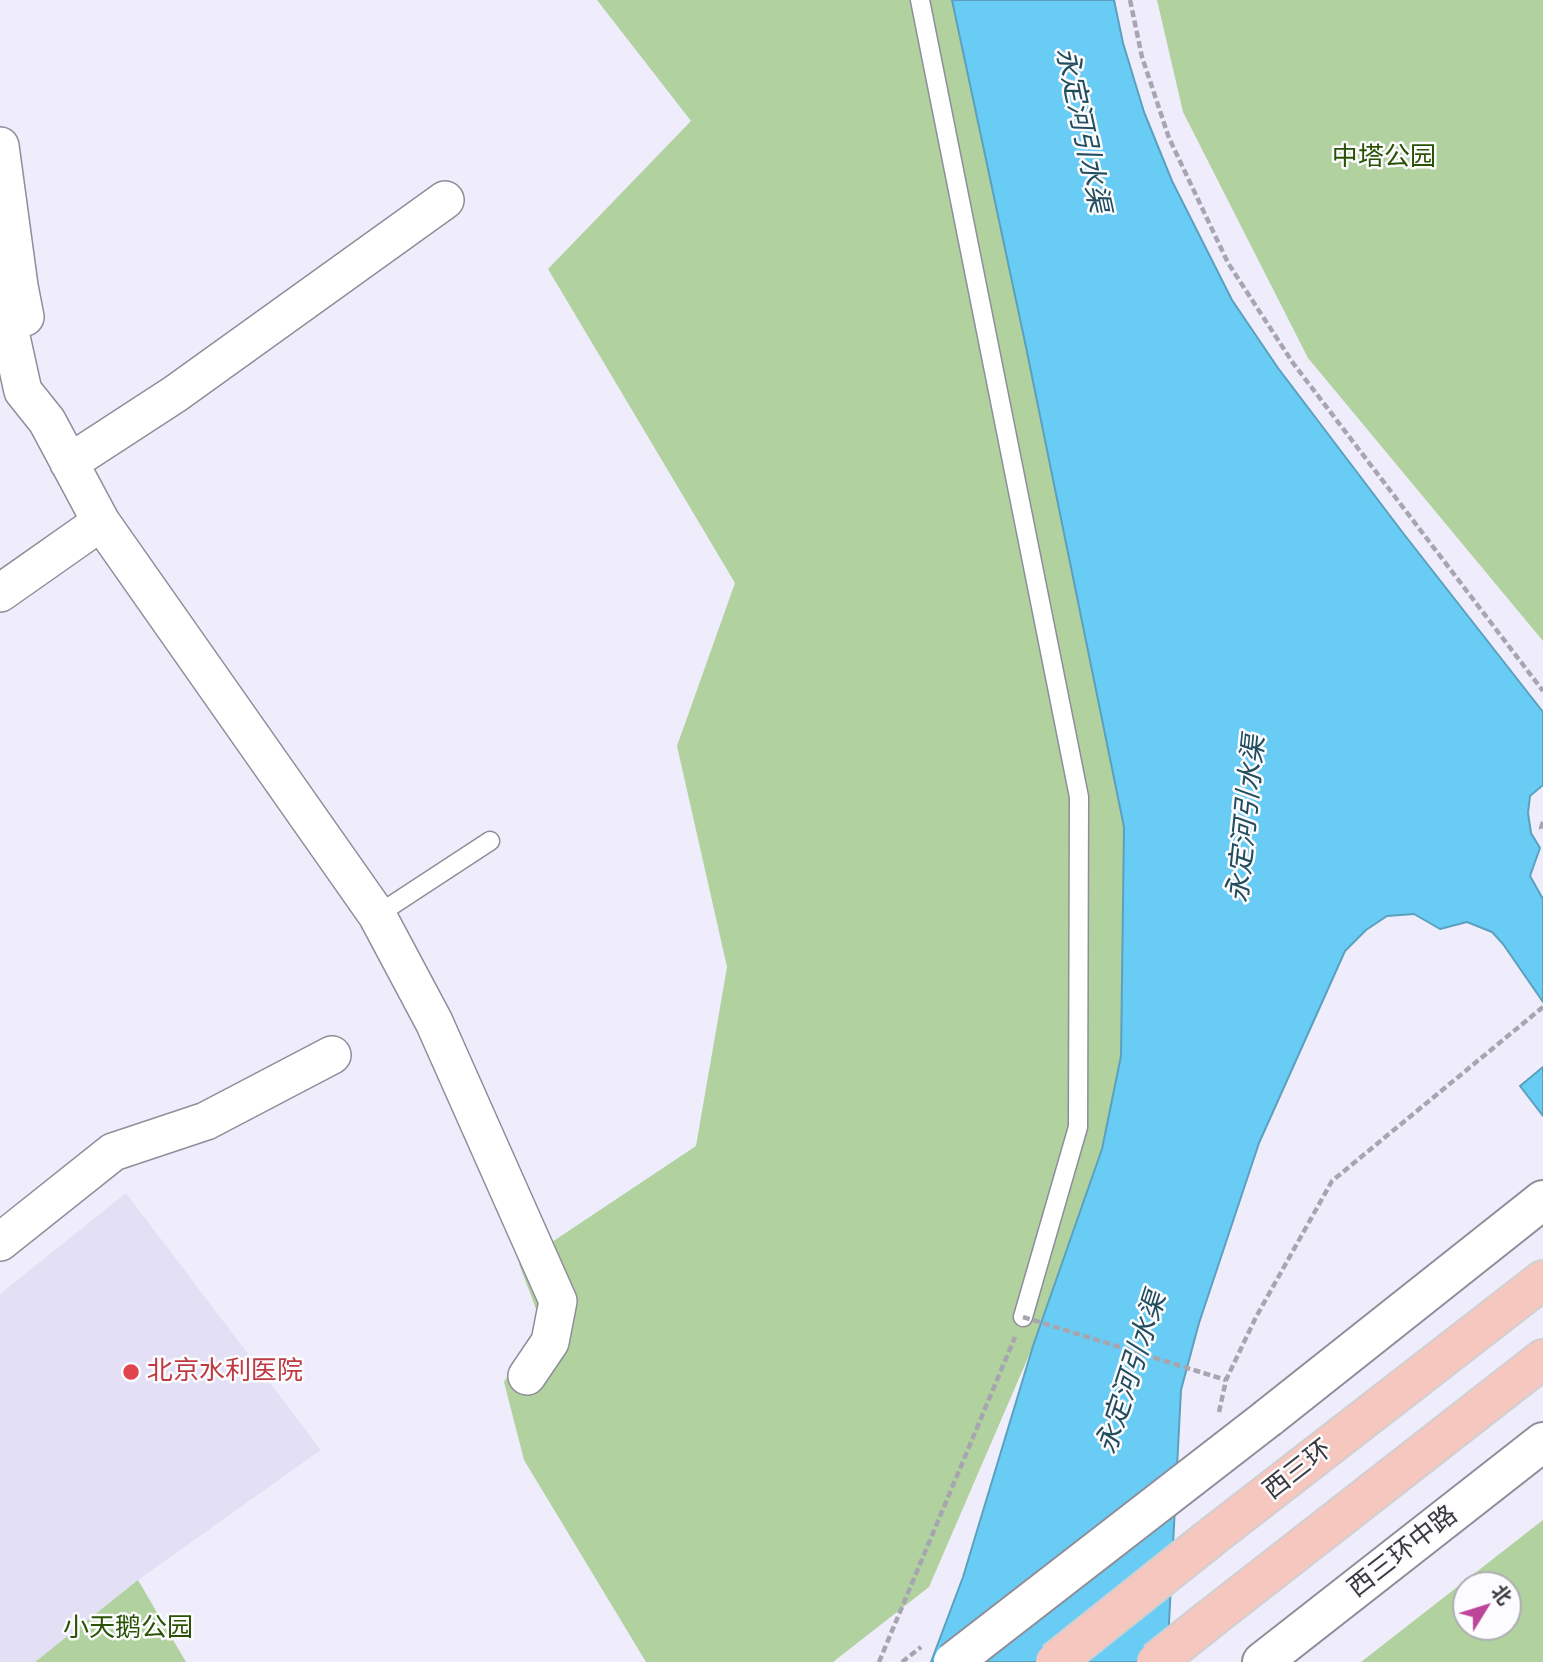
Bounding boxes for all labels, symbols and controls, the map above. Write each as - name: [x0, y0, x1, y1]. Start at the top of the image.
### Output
- water label: 永定河引水渠: [1048, 44, 1116, 216]
- park label: 中塔公园: [1332, 142, 1436, 174]
- water label: 永定河引水渠: [1222, 734, 1272, 904]
- water label: 永定河引水渠: [1090, 1288, 1174, 1458]
- place label: 北京水利医院: [147, 1356, 303, 1388]
- marker: 北京水利医院: [121, 1362, 141, 1382]
- street label: 西三环: [1258, 1434, 1338, 1506]
- street label: 西三环中路: [1342, 1500, 1464, 1604]
- north arrow: [1452, 1571, 1522, 1641]
- text: 北: [1487, 1579, 1517, 1609]
- park label: 小天鹅公园: [63, 1613, 193, 1645]

